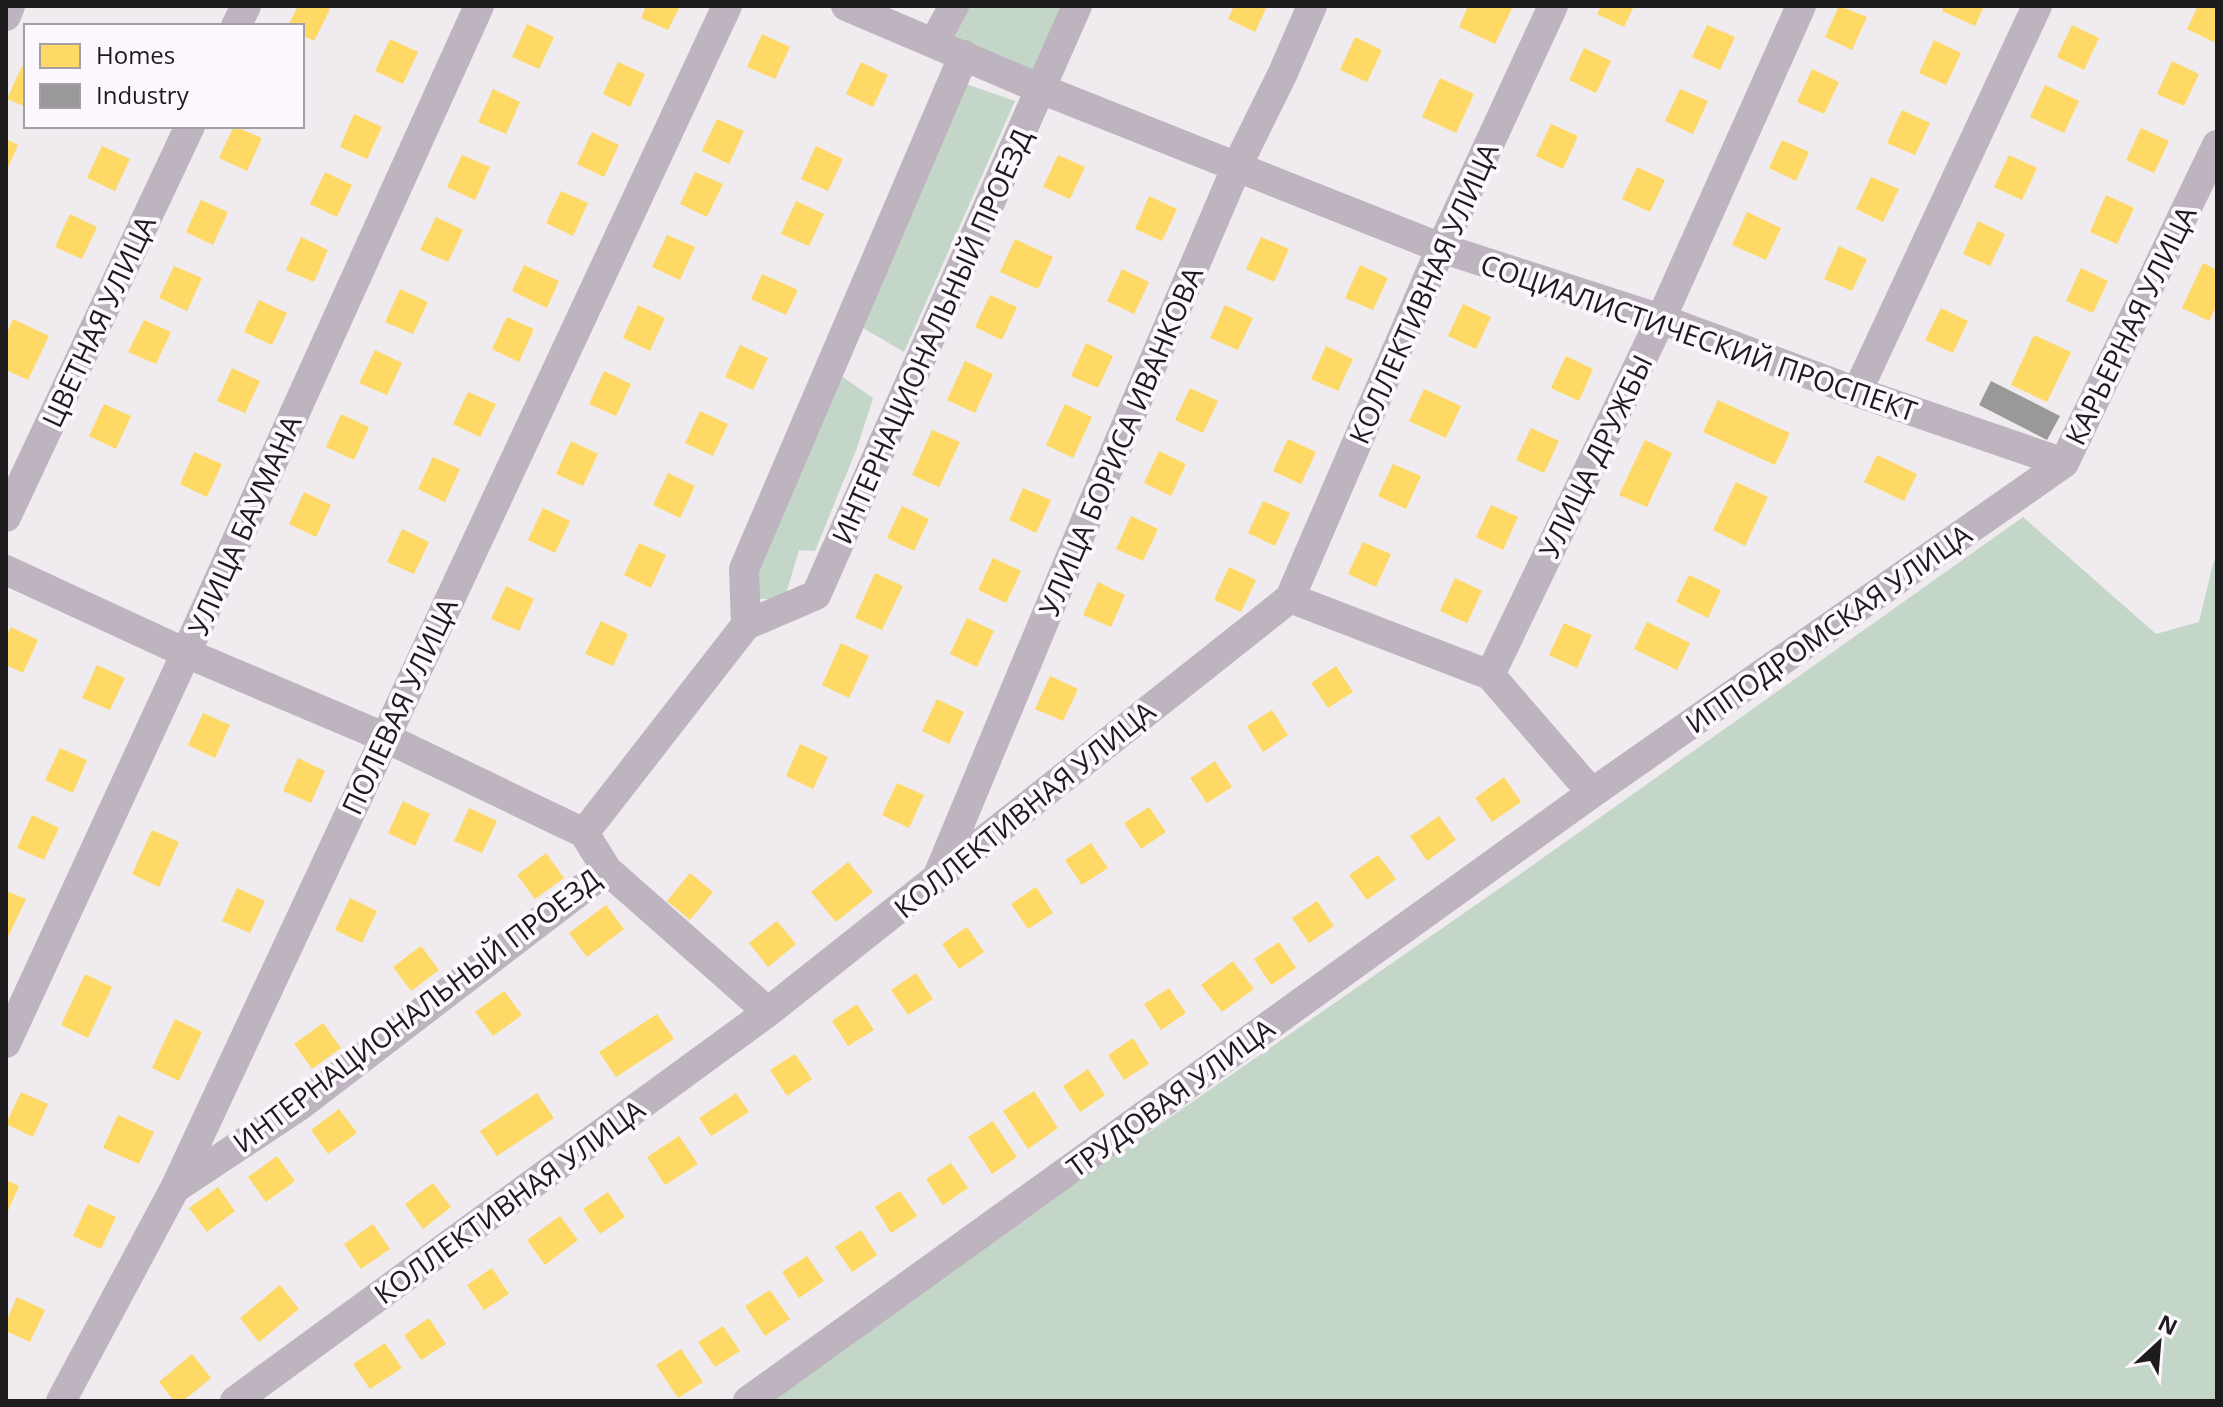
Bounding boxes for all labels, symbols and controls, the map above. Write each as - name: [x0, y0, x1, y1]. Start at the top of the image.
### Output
- legend: [24, 24, 304, 128]
- text: Homes: [96, 38, 175, 71]
- text: Industry: [96, 78, 190, 111]
- street label: ИНТЕРНАЦИОНАЛЬНЫЙ ПРОЕЗД: [822, 122, 1040, 550]
- street label: КОЛЛЕКТИВНАЯ УЛИЦА: [1339, 136, 1507, 449]
- street label: КАРЬЕРНАЯ УЛИЦА: [2056, 199, 2205, 451]
- street label: ЦВЕТНАЯ УЛИЦА: [32, 209, 164, 433]
- street label: СОЦИАЛИСТИЧЕСКИЙ ПРОСПЕКТ: [1476, 244, 1923, 430]
- street label: УЛИЦА БОРИСА ИВАНКОВА: [1029, 260, 1211, 621]
- street label: УЛИЦА ДРУЖБЫ: [1529, 348, 1661, 564]
- street label: УЛИЦА БАУМАНА: [178, 409, 310, 641]
- street label: ИППОДРОМСКАЯ УЛИЦА: [1678, 515, 1979, 741]
- street label: ПОЛЕВАЯ УЛИЦА: [332, 591, 466, 820]
- street label: КОЛЛЕКТИВНАЯ УЛИЦА: [886, 692, 1163, 926]
- street label: ИНТЕРНАЦИОНАЛЬНЫЙ ПРОЕЗД: [225, 859, 607, 1161]
- street label: ТРУДОВАЯ УЛИЦА: [1059, 1009, 1282, 1185]
- street label: КОЛЛЕКТИВНАЯ УЛИЦА: [366, 1090, 652, 1312]
- north arrow: [2119, 1303, 2199, 1383]
- text: N: [2154, 1307, 2183, 1342]

